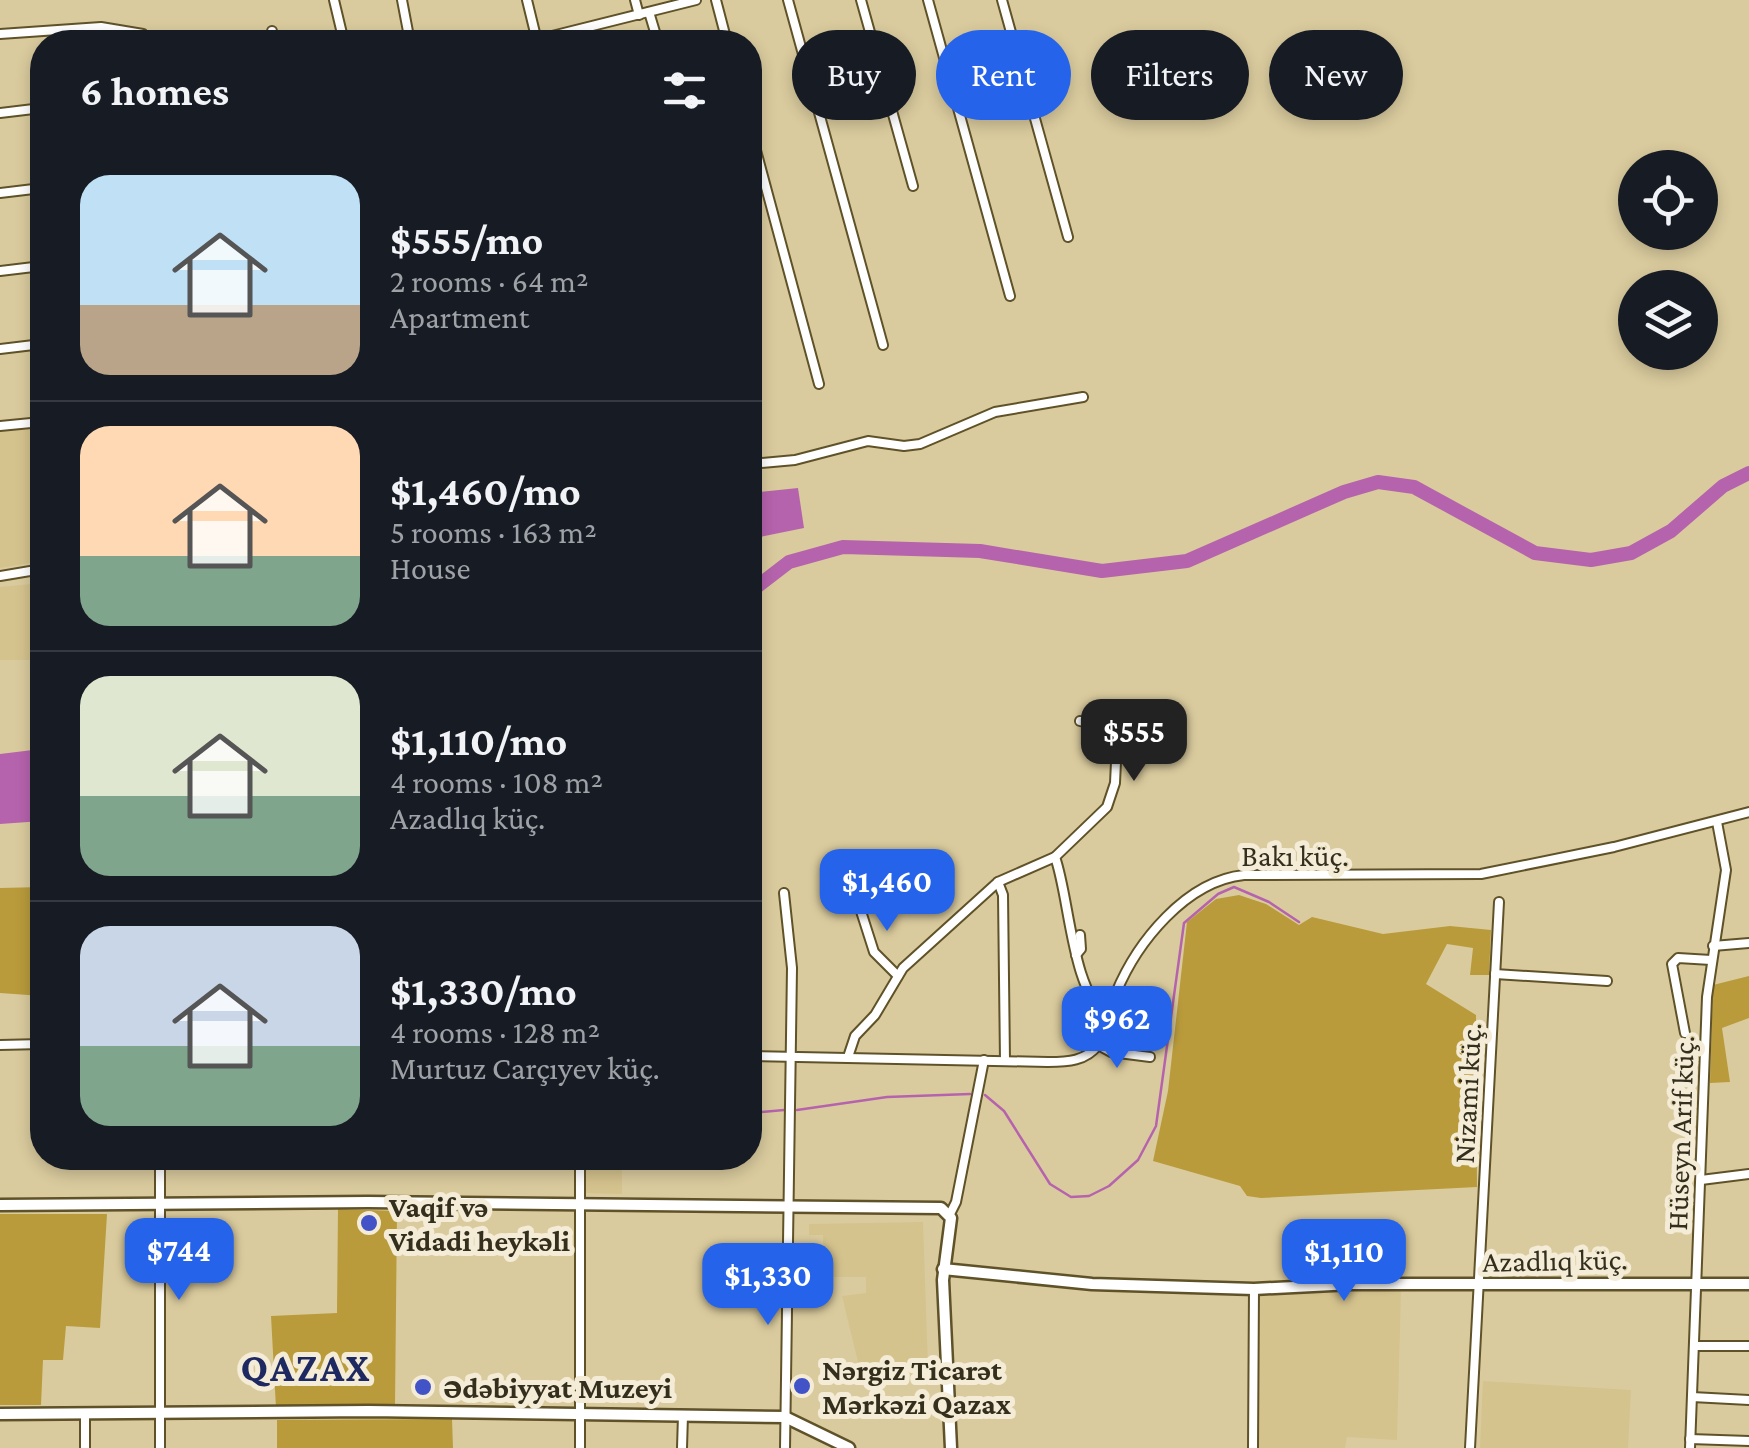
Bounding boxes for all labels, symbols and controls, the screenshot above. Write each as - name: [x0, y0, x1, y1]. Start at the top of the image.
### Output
- chip: Buy: [792, 30, 916, 120]
- chip: Rent: [936, 30, 1071, 120]
- chip: Filters: [1091, 30, 1249, 120]
- chip: New: [1269, 30, 1403, 120]
- icon: filters: [657, 63, 712, 118]
- text: 6 homes: [80, 67, 229, 114]
- map controls: [1618, 150, 1718, 370]
- button: locate: [1618, 150, 1718, 250]
- icon: home: [160, 215, 280, 335]
- text: $555/mo: [390, 216, 543, 263]
- text: 2 rooms · 64 m²: [390, 263, 588, 299]
- button: layers: [1618, 270, 1718, 370]
- text: Apartment: [390, 299, 529, 335]
- icon: home: [160, 466, 280, 586]
- text: $1,460/mo: [390, 467, 581, 514]
- text: 5 rooms · 163 m²: [390, 514, 597, 550]
- text: House: [390, 550, 470, 586]
- pin: $555: [1075, 699, 1193, 784]
- text: $555: [1103, 713, 1165, 749]
- icon: home: [160, 716, 280, 836]
- text: $1,110/mo: [390, 717, 567, 764]
- text: 4 rooms · 108 m²: [390, 764, 603, 800]
- text: Azadlıq küç.: [390, 800, 545, 836]
- street label: Bakı küç.: [1241, 839, 1349, 873]
- pin: $1,460: [806, 849, 968, 934]
- text: $1,460: [842, 863, 932, 899]
- icon: home: [160, 966, 280, 1086]
- text: $1,330/mo: [390, 967, 577, 1014]
- pin: $962: [1058, 986, 1176, 1071]
- text: $962: [1084, 1000, 1150, 1036]
- text: 4 rooms · 128 m²: [390, 1014, 600, 1050]
- street label: Nizami küç.: [1447, 1022, 1488, 1164]
- street label: Hüseyn Arif küç.: [1660, 1035, 1701, 1231]
- text: Murtuz Carçıyev küç.: [390, 1050, 660, 1086]
- place label: Vaqif və Vidadi heykəli: [388, 1190, 570, 1257]
- marker: Vaqif və Vidadi heykəli: [358, 1212, 380, 1234]
- pin: $744: [120, 1218, 238, 1303]
- pin: $1,110: [1263, 1219, 1425, 1304]
- text: $744: [147, 1232, 211, 1268]
- text: $1,110: [1304, 1233, 1384, 1269]
- street label: Azadlıq küç.: [1482, 1242, 1628, 1279]
- pin: $1,330: [687, 1243, 849, 1328]
- text: $1,330: [724, 1257, 812, 1293]
- district label: QAZAX: [240, 1345, 372, 1390]
- place label: Nərgiz Ticarət Mərkəzi Qazax: [822, 1353, 1012, 1420]
- place label: Ədəbiyyat Muzeyi: [443, 1371, 672, 1404]
- marker: Nərgiz Ticarət Mərkəzi Qazax: [791, 1375, 813, 1397]
- marker: Ədəbiyyat Muzeyi: [412, 1376, 434, 1398]

